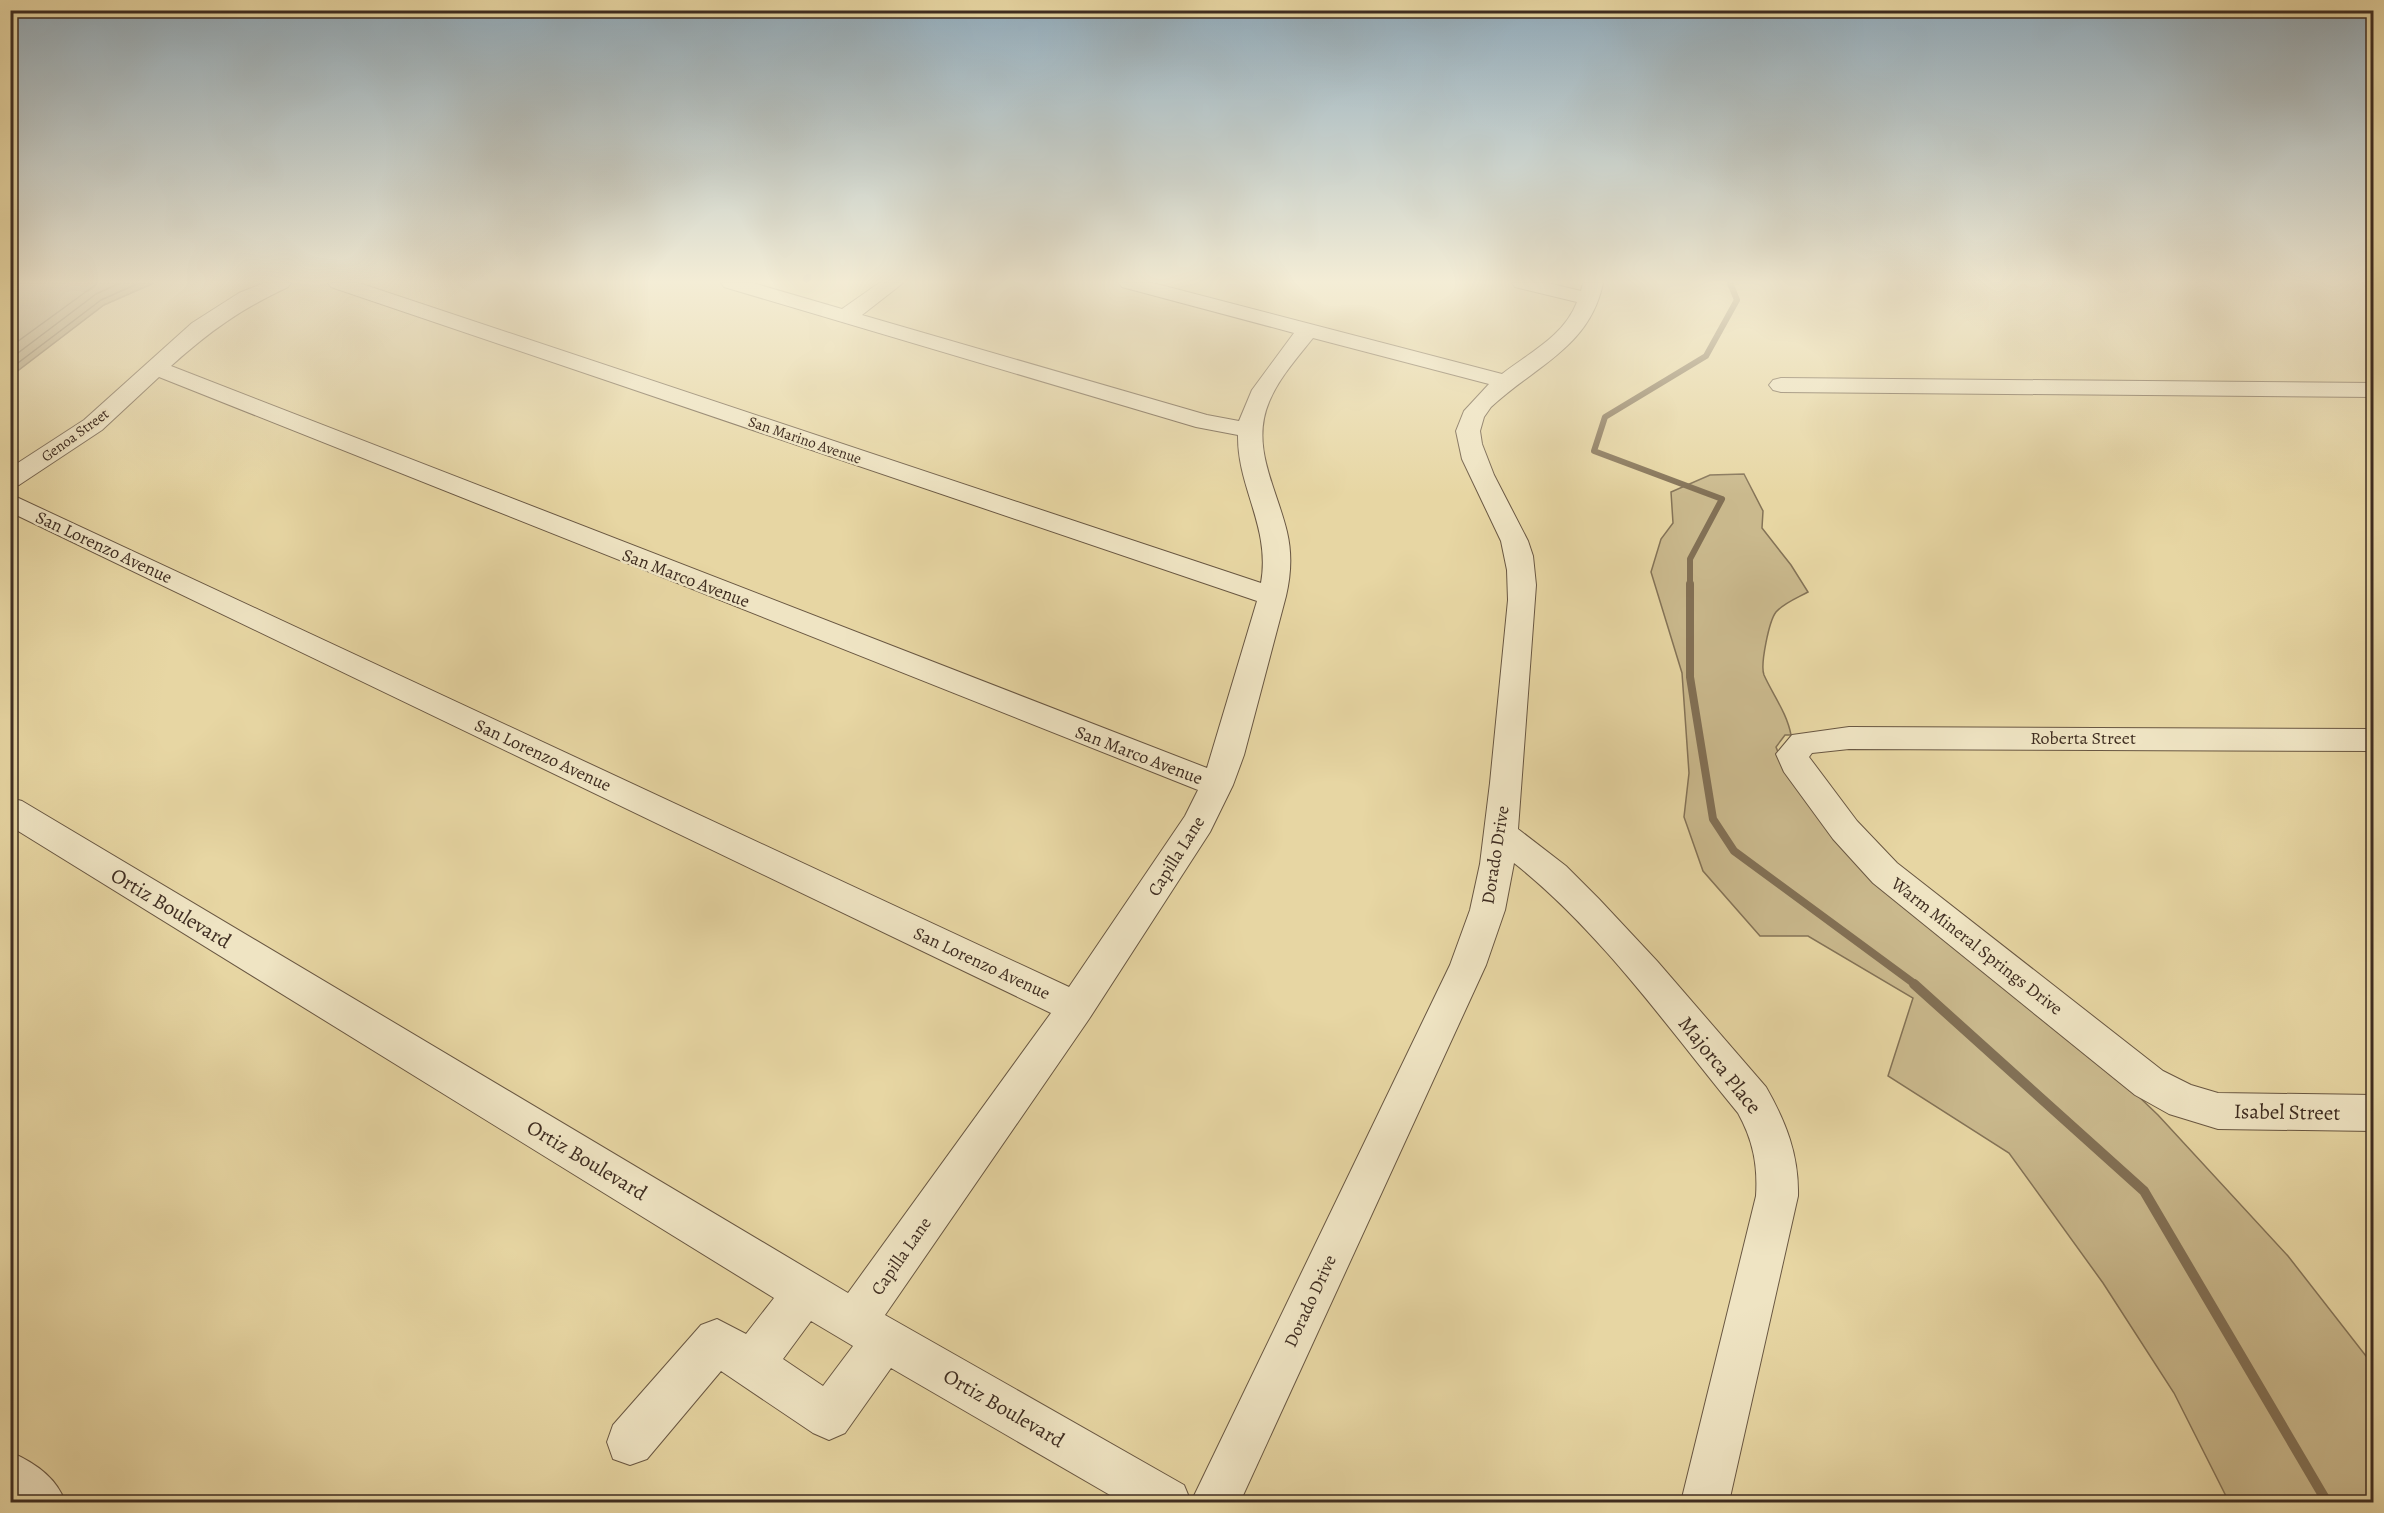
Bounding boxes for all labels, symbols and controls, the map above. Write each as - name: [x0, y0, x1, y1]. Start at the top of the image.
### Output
- street label: Genoa Street: [37, 404, 113, 466]
- street label: San Marino Avenue: [746, 411, 865, 469]
- street label: San Lorenzo Avenue: [32, 505, 176, 589]
- street label: San Marco Avenue: [619, 543, 753, 613]
- street label: San Lorenzo Avenue: [471, 713, 615, 797]
- street label: San Marco Avenue: [1072, 720, 1206, 790]
- street label: Roberta Street: [2030, 726, 2136, 750]
- street label: Dorado Drive: [1475, 804, 1515, 906]
- street label: Capilla Lane: [1142, 811, 1210, 901]
- street label: Ortiz Boulevard: [106, 861, 237, 955]
- street label: Warm Mineral Springs Drive: [1886, 871, 2068, 1021]
- street label: San Lorenzo Avenue: [910, 921, 1054, 1005]
- street label: Majorca Place: [1672, 1010, 1768, 1120]
- street label: Isabel Street: [2234, 1097, 2340, 1127]
- street label: Ortiz Boulevard: [522, 1113, 653, 1207]
- street label: Capilla Lane: [865, 1212, 937, 1300]
- street label: Dorado Drive: [1278, 1251, 1342, 1351]
- street label: Ortiz Boulevard: [938, 1362, 1070, 1454]

